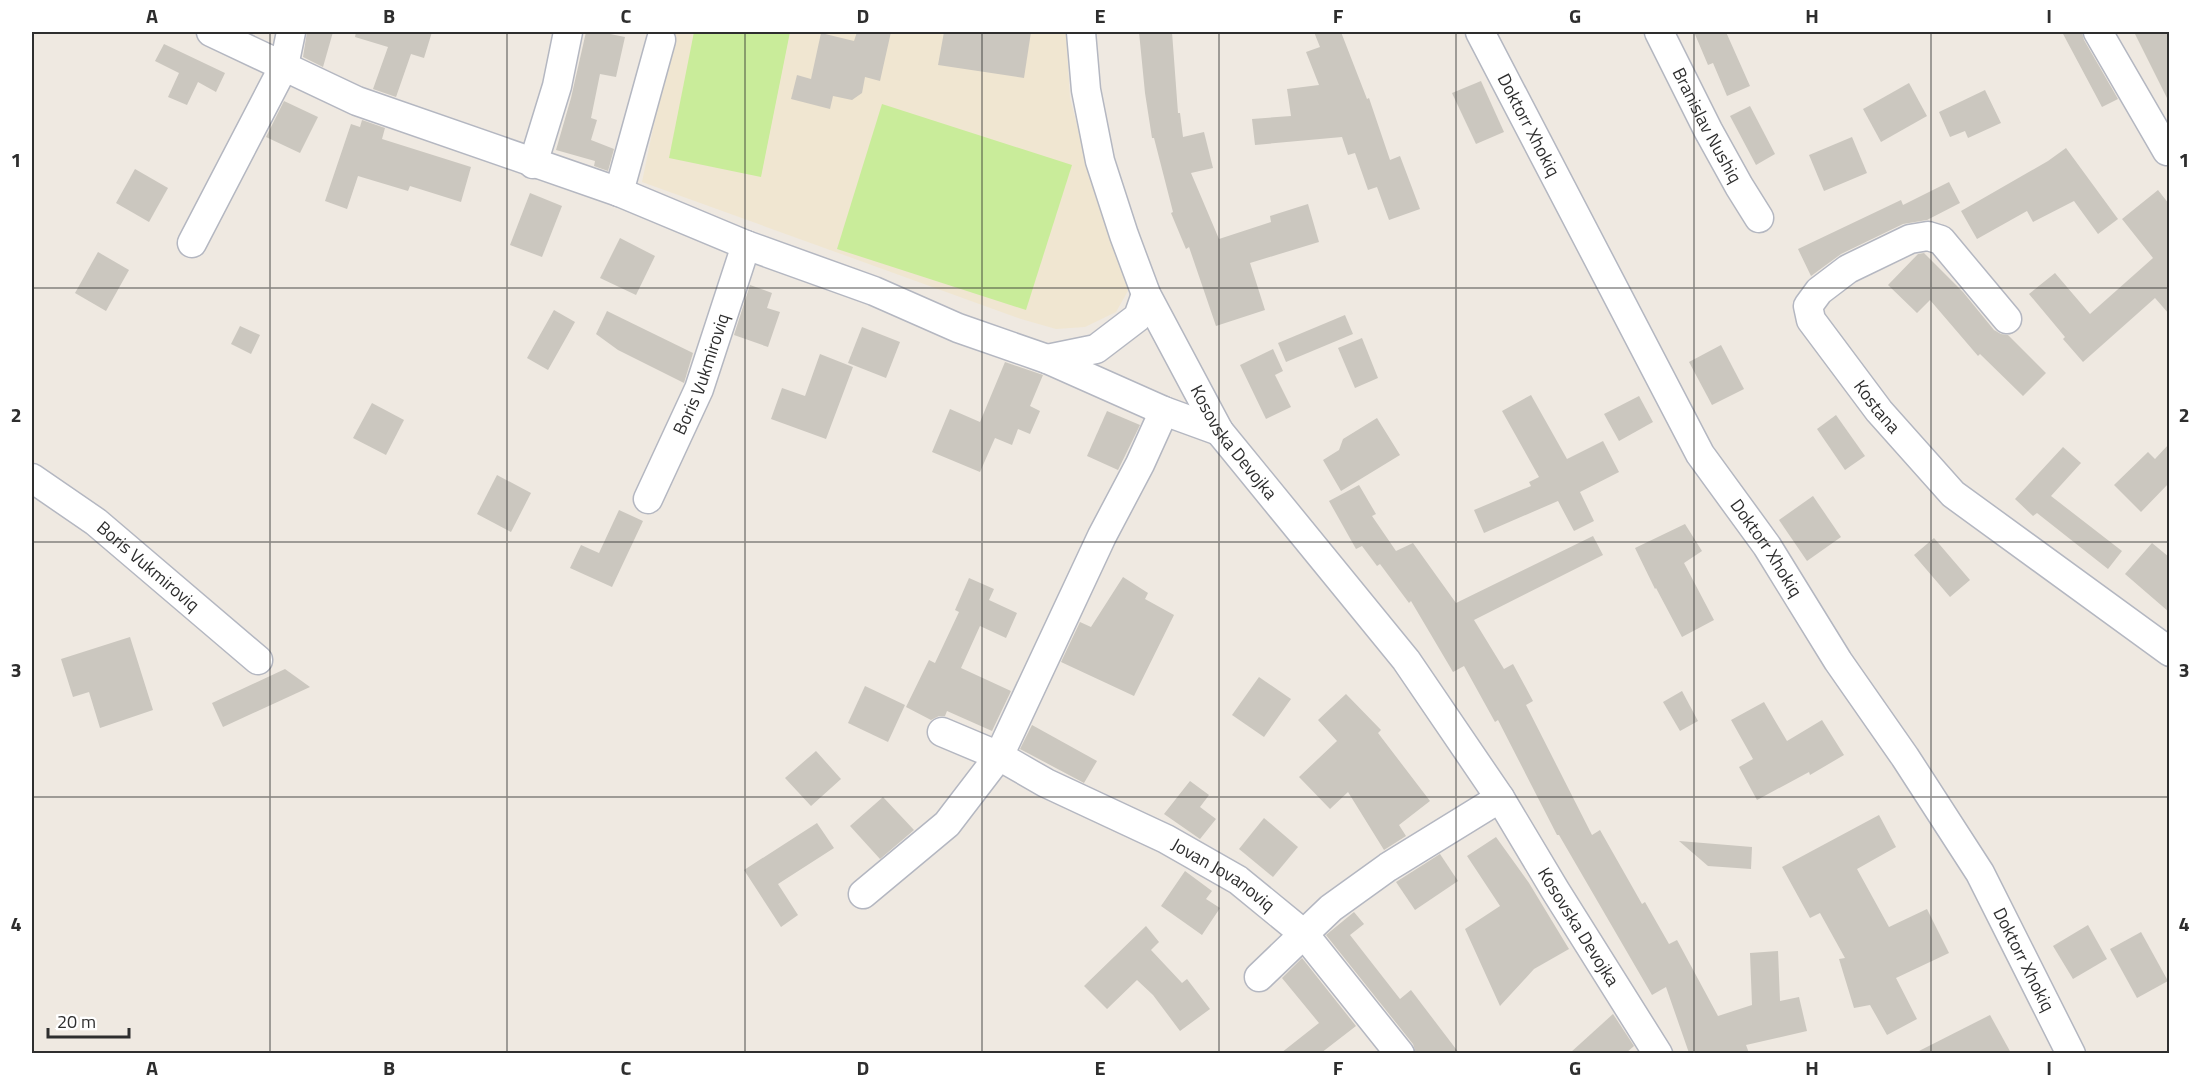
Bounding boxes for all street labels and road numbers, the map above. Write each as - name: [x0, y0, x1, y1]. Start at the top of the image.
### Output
- street label: Branislav Nushiq: [1666, 63, 1749, 188]
- street label: Doktorr Xhokiq: [1491, 68, 1567, 181]
- street label: Boris Vukmiroviq: [666, 310, 736, 439]
- street label: Kostana: [1847, 374, 1907, 439]
- street label: Kosovska Devojka: [1184, 380, 1284, 505]
- street label: Doktorr Xhokiq: [1724, 493, 1809, 602]
- street label: Boris Vukmiroviq: [91, 514, 206, 618]
- street label: Jovan Jovanoviq: [1167, 831, 1281, 918]
- street label: Kosovska Devojka: [1531, 862, 1626, 991]
- street label: Doktorr Xhokiq: [1986, 903, 2062, 1016]

